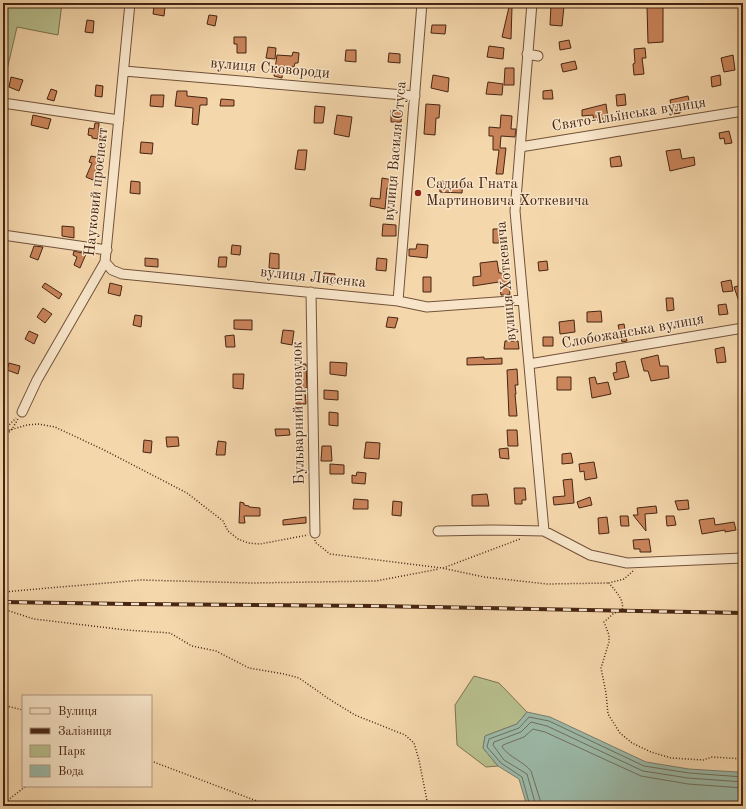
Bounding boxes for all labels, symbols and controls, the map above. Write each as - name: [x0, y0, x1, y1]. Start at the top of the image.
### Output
- street label: вулиця Сковороди: [210, 56, 330, 82]
- street label: вулиця Василя Стуса: [382, 80, 410, 222]
- street label: Свято-Ільїнська вулиця: [551, 95, 707, 135]
- street label: Науковий проспект: [83, 127, 111, 257]
- place label: Садиба Гната Мартиновича Хоткевича: [426, 177, 589, 209]
- marker: Садиба Гната Мартиновича Хоткевича: [413, 188, 423, 198]
- street label: вулиця Хоткевича: [494, 220, 520, 341]
- street label: вулиця Лисенка: [259, 265, 367, 291]
- street label: Слобожанська вулиця: [561, 312, 705, 352]
- street label: Бульварний провулок: [290, 341, 308, 485]
- legend: [22, 695, 152, 787]
- text: Вулиця: [58, 706, 97, 718]
- text: Залізниця: [58, 725, 112, 738]
- text: Парк: [58, 746, 86, 758]
- text: Вода: [58, 766, 84, 778]

